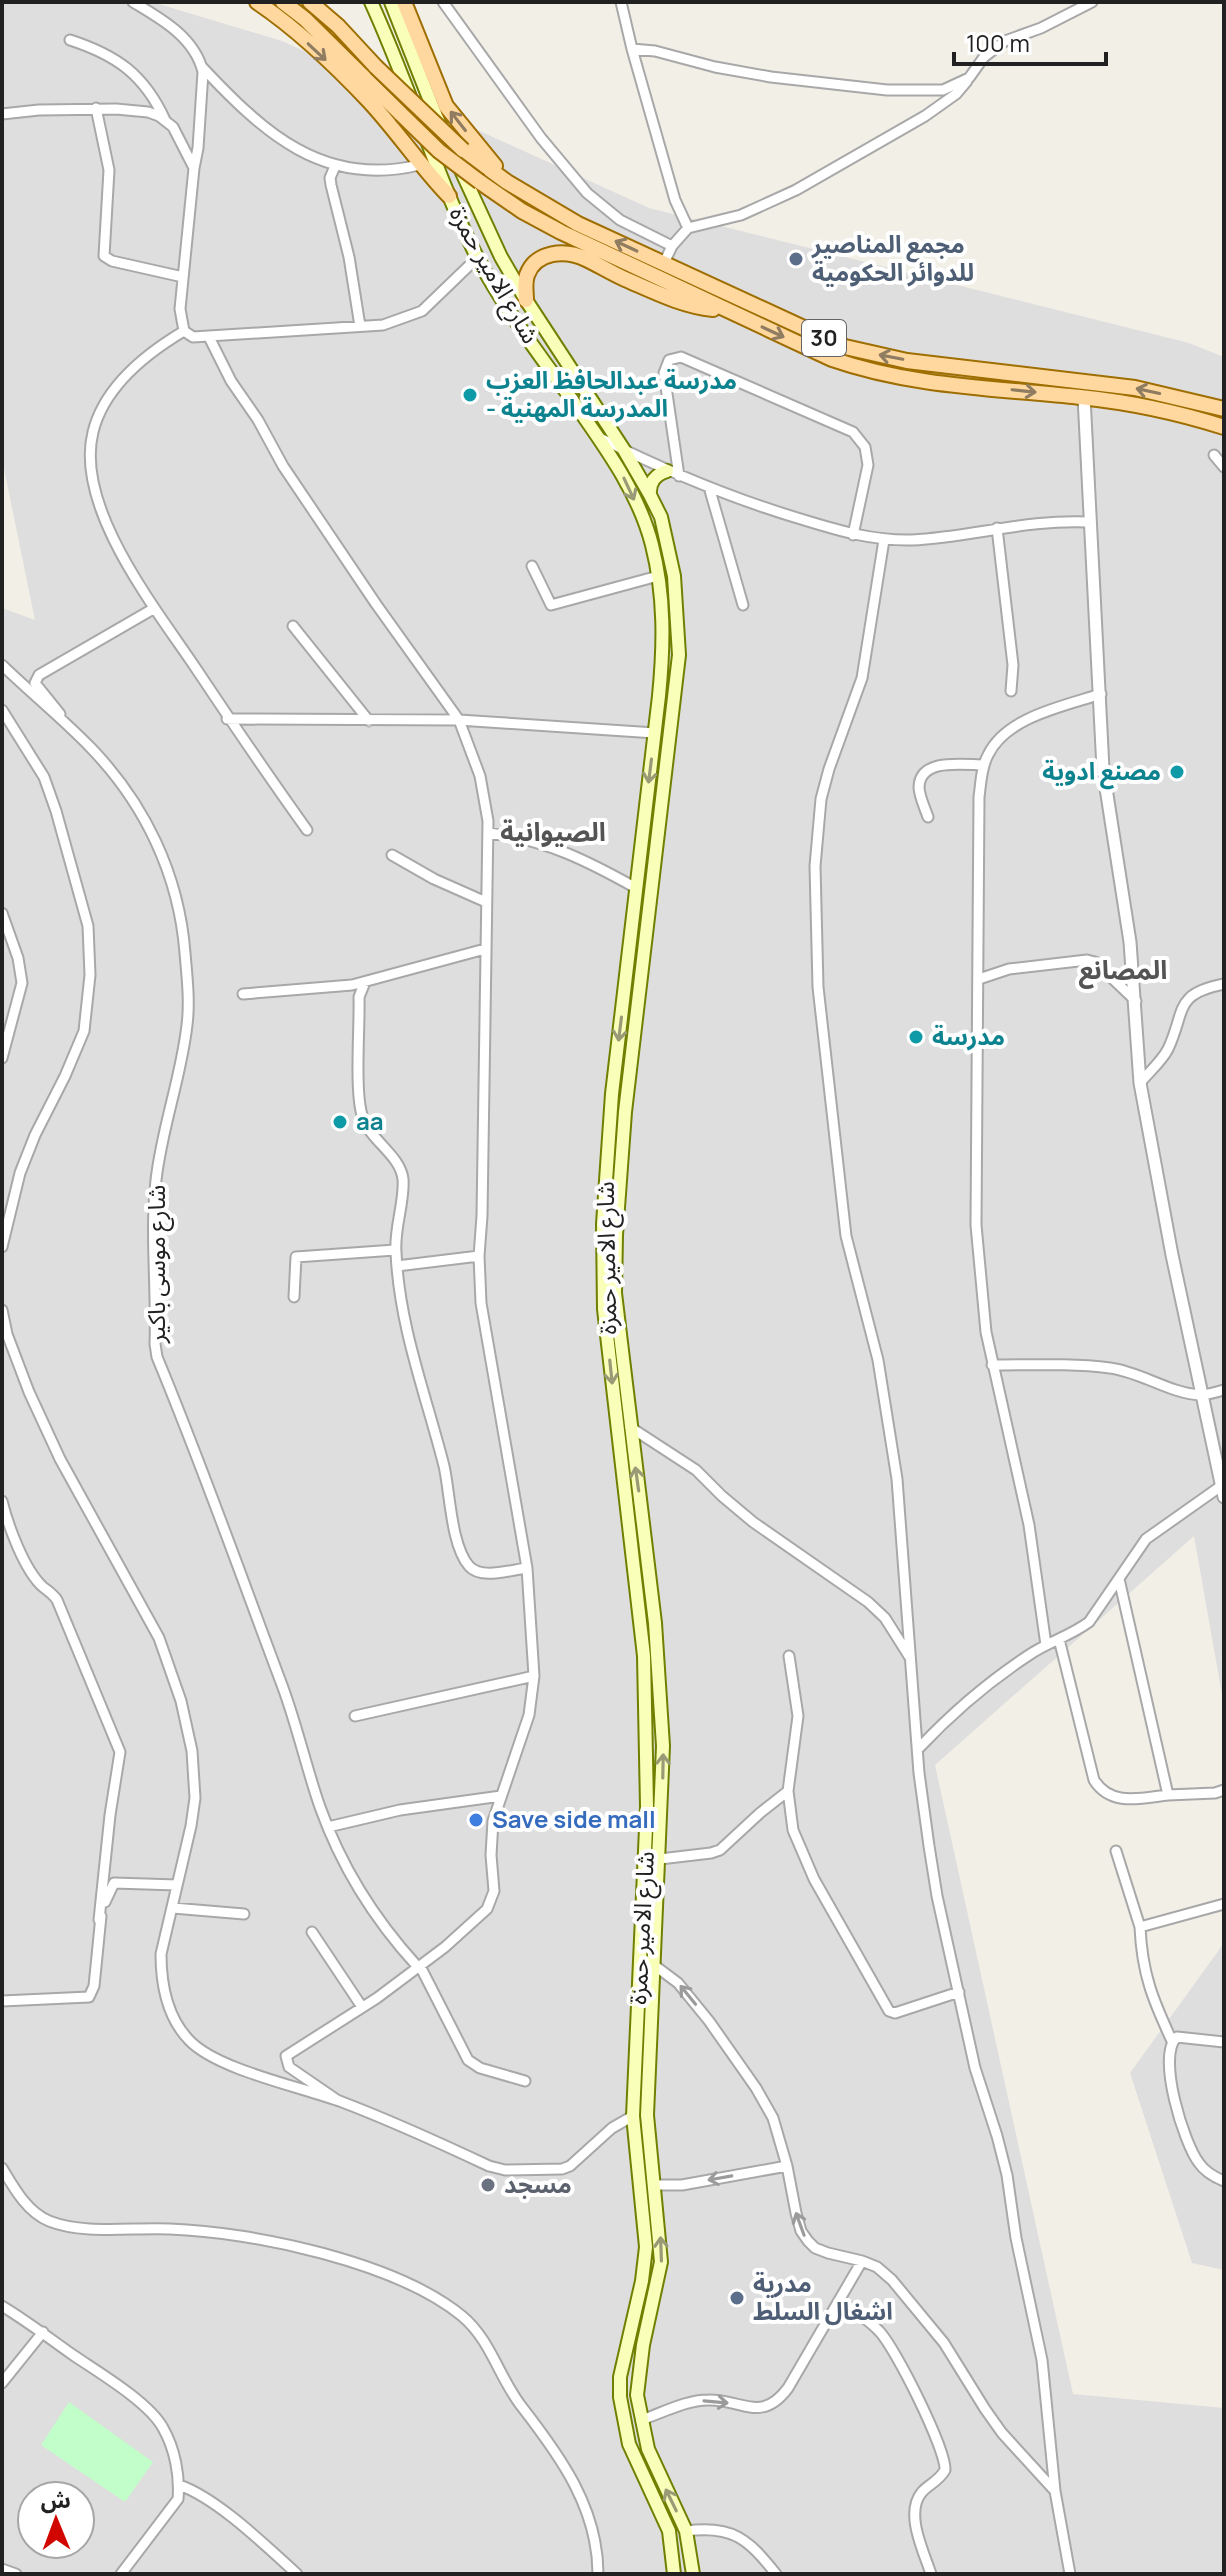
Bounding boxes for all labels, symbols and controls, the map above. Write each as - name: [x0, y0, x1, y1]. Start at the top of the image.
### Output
- scale bar: [954, 16, 1106, 66]
- text: 100 m: [966, 26, 1030, 59]
- one-way arrow: [306, 43, 326, 61]
- one-way arrow: [450, 111, 467, 132]
- street label: شارع الامير حمزة: [441, 200, 548, 350]
- place label: مجمع المناصير للدوائر الحكومية: [811, 227, 974, 288]
- one-way arrow: [614, 238, 638, 253]
- marker: مجمع المناصير للدوائر الحكومية: [787, 250, 805, 268]
- road number: 30: [802, 320, 846, 356]
- one-way arrow: [761, 325, 785, 340]
- one-way arrow: [878, 349, 904, 364]
- place label: مدرسة عبدالحافظ العزب - المدرسة المهنية: [486, 363, 737, 424]
- one-way arrow: [1136, 383, 1162, 398]
- one-way arrow: [1010, 384, 1037, 399]
- marker: مدرسة عبدالحافظ العزب - المدرسة المهنية: [461, 386, 479, 404]
- one-way arrow: [622, 477, 637, 501]
- place label: مصنع ادوية: [1042, 754, 1161, 790]
- one-way arrow: [642, 758, 657, 783]
- marker: مصنع ادوية: [1168, 763, 1186, 781]
- district label: الصيوانية: [500, 813, 606, 849]
- district label: المصانع: [1079, 951, 1167, 989]
- one-way arrow: [612, 1016, 627, 1041]
- place label: مدرسة: [932, 1019, 1005, 1052]
- marker: مدرسة: [907, 1028, 925, 1046]
- place label: aa: [356, 1104, 384, 1137]
- marker: aa: [331, 1113, 349, 1131]
- street label: شارع الامير حمزة: [588, 1181, 625, 1335]
- street label: شارع موسى باكير: [139, 1185, 174, 1344]
- one-way arrow: [603, 1358, 618, 1385]
- one-way arrow: [629, 1467, 644, 1492]
- one-way arrow: [655, 1753, 670, 1780]
- place label: Save side mall: [492, 1802, 656, 1835]
- marker: Save side mall: [467, 1811, 485, 1829]
- street label: شارع الامير حمزة: [620, 1850, 663, 2005]
- one-way arrow: [679, 1985, 697, 2005]
- place label: مسجد: [504, 2167, 572, 2200]
- one-way arrow: [708, 2171, 734, 2186]
- marker: مسجد: [479, 2176, 497, 2194]
- one-way arrow: [792, 2212, 807, 2237]
- one-way arrow: [653, 2236, 668, 2263]
- place label: مدرية اشغال السلط: [753, 2266, 893, 2327]
- marker: مدرية اشغال السلط: [728, 2289, 746, 2307]
- one-way arrow: [702, 2394, 729, 2409]
- north arrow: [16, 2480, 96, 2560]
- text: ش: [40, 2485, 71, 2515]
- one-way arrow: [663, 2488, 678, 2512]

